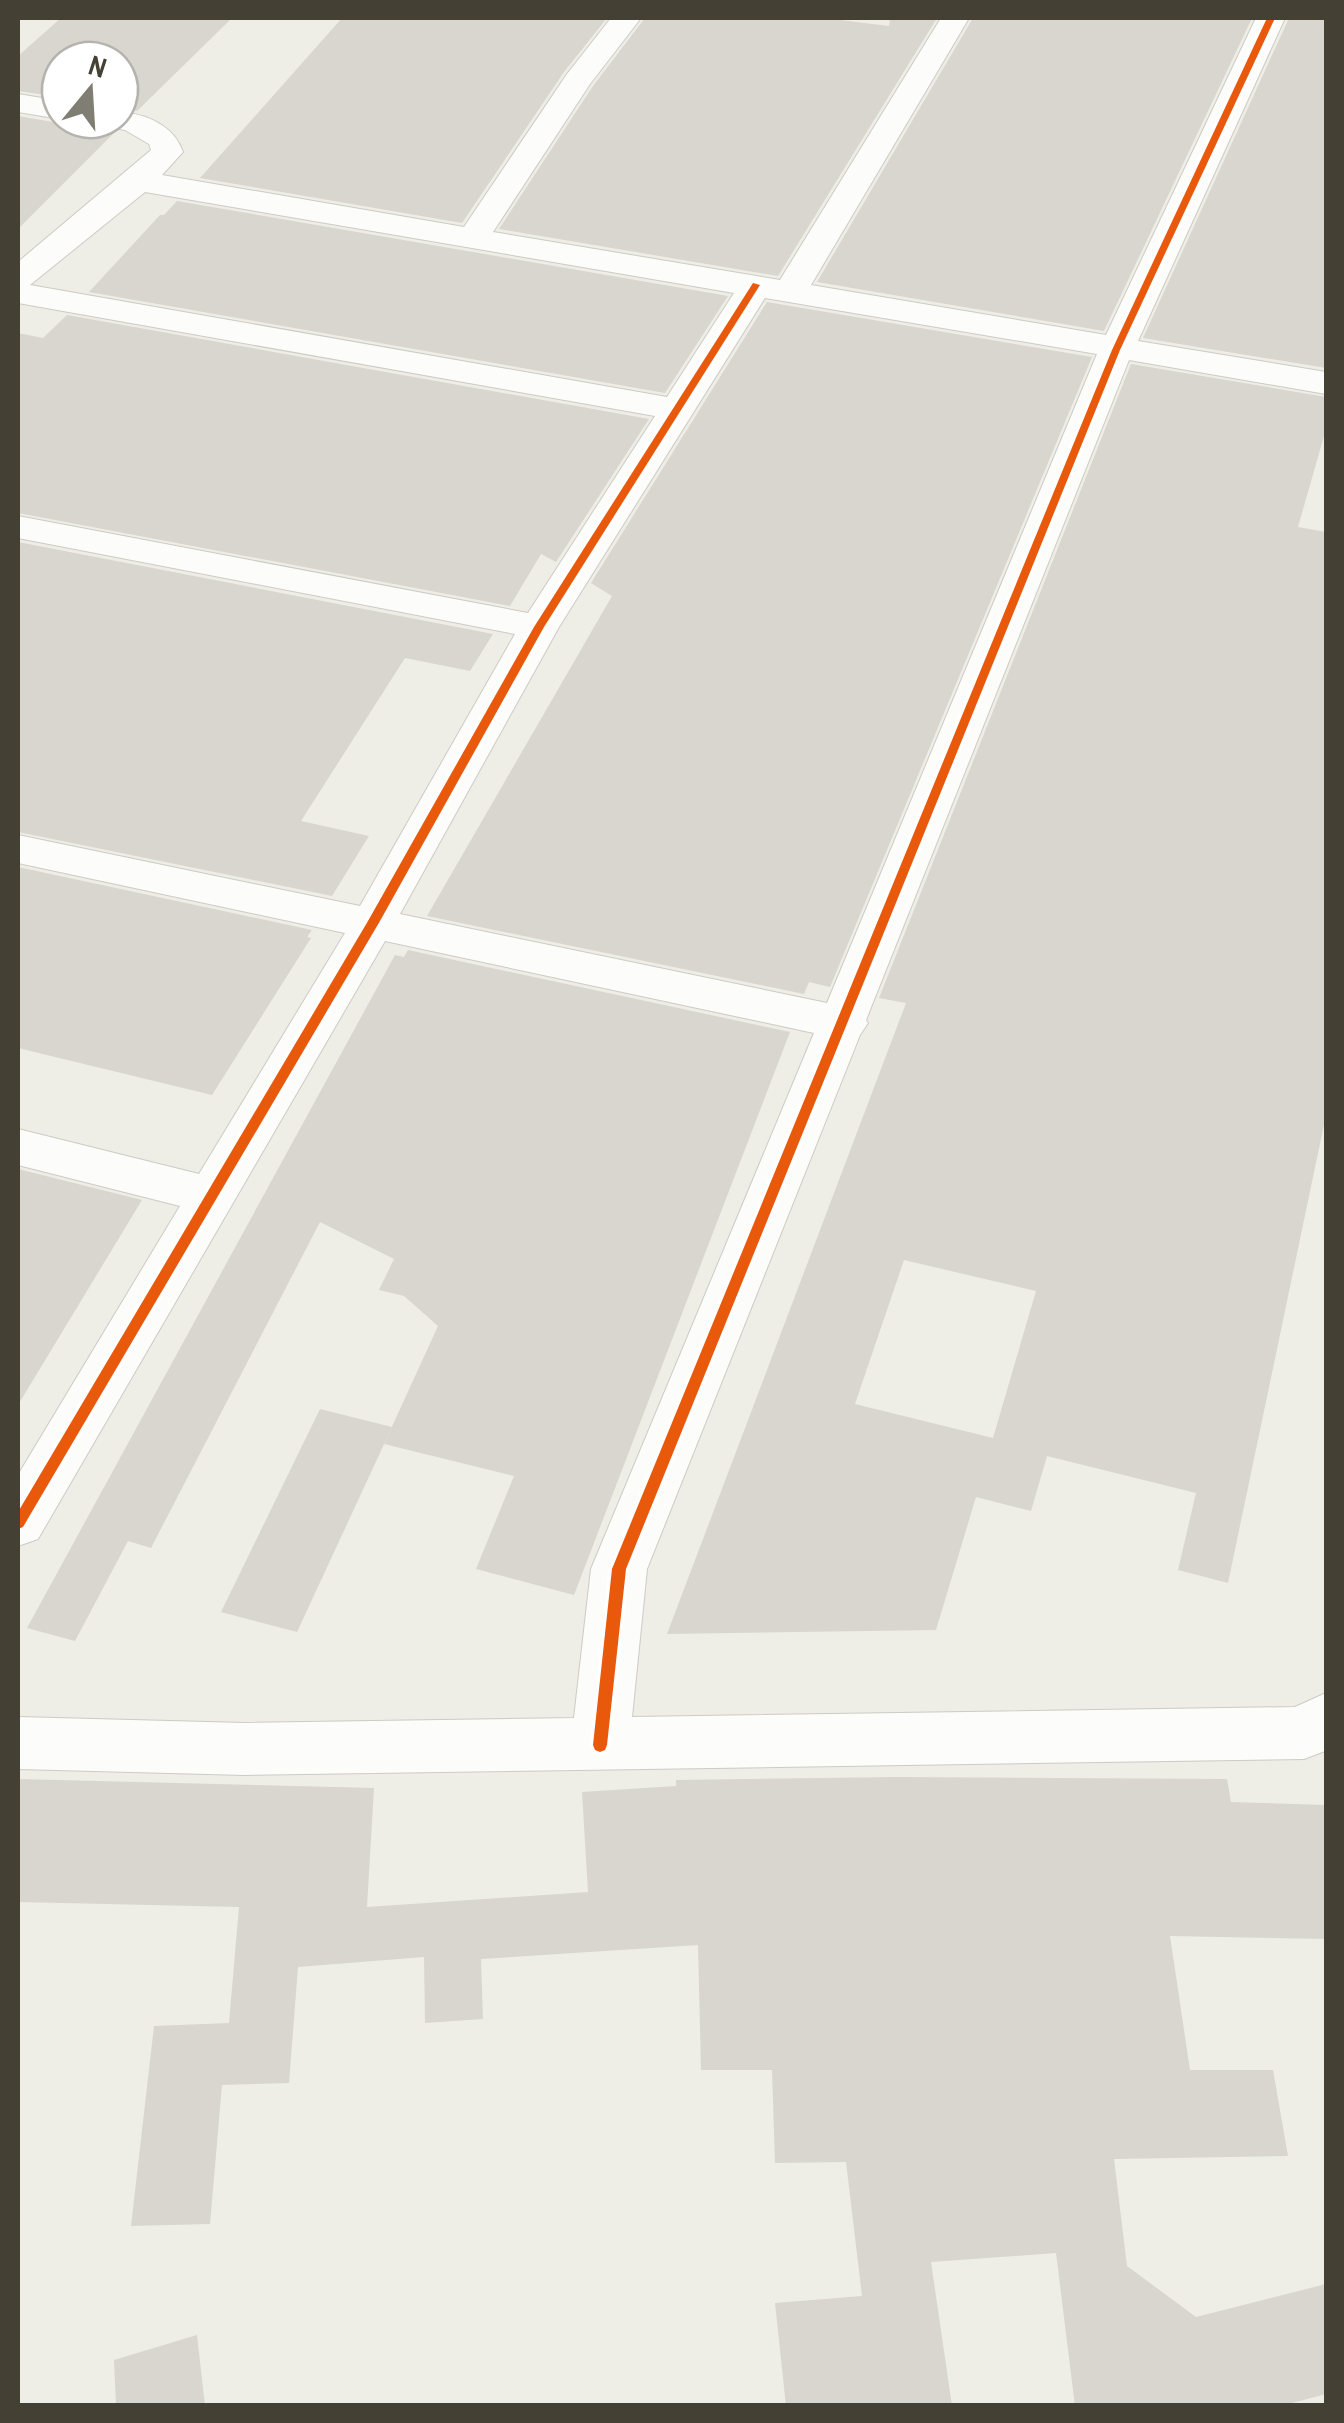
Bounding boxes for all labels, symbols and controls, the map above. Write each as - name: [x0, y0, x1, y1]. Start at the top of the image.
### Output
- north arrow: [40, 40, 140, 140]
- text: N: [84, 46, 111, 87]

